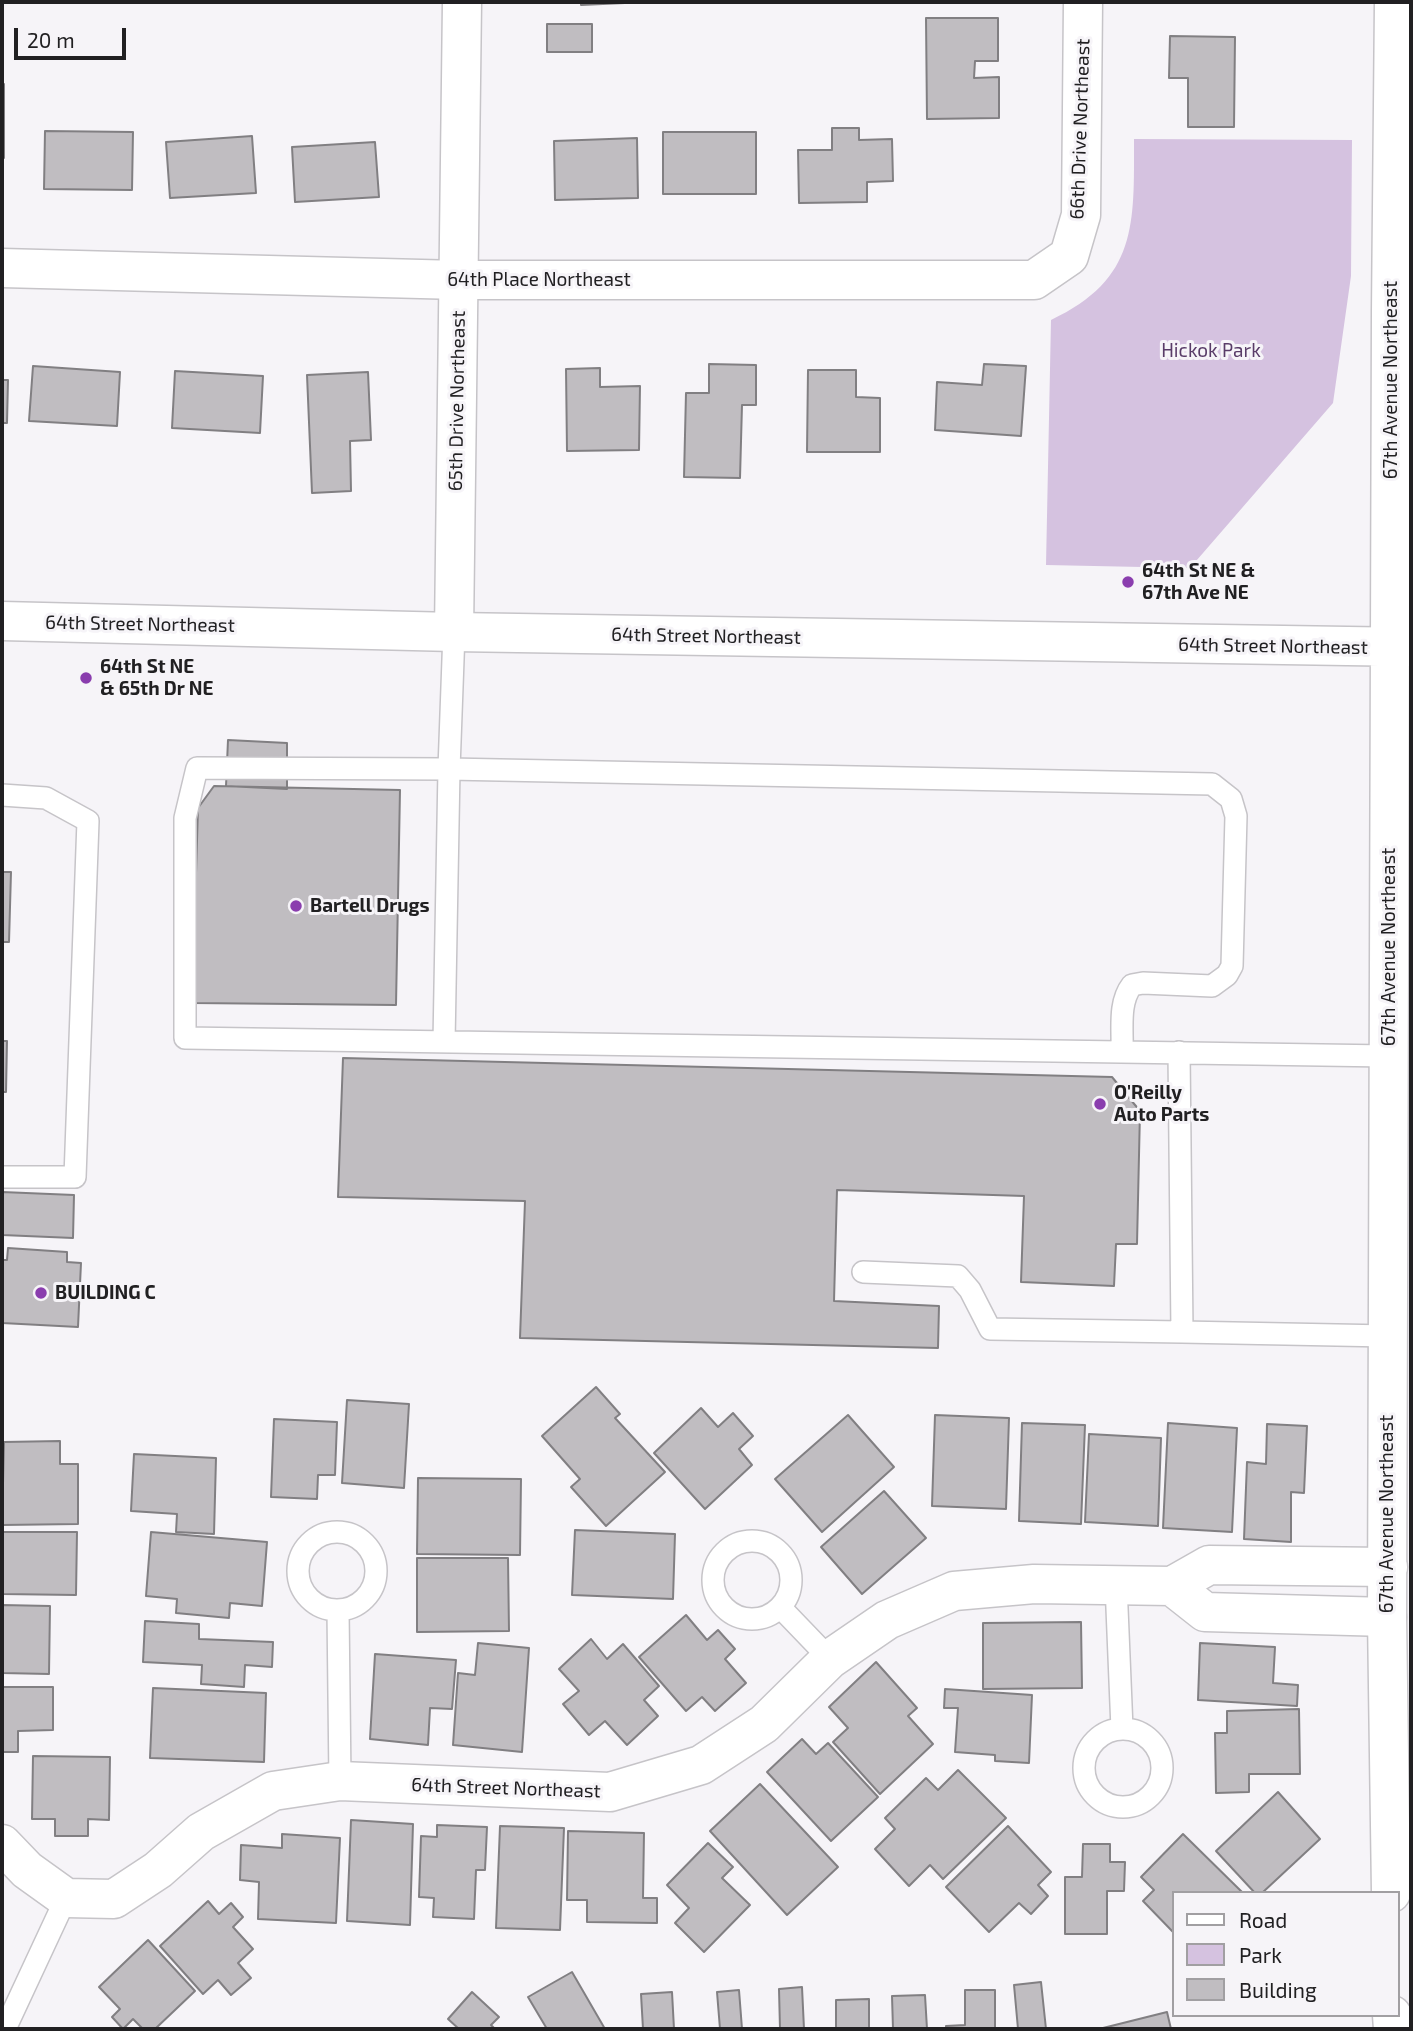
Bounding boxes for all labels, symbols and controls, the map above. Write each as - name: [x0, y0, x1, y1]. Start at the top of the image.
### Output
- scale bar: [18, 14, 130, 58]
- text: 20 m: [27, 27, 75, 52]
- street label: 66th Drive Northeast: [1065, 38, 1095, 220]
- street label: 64th Place Northeast: [447, 269, 631, 291]
- street label: 67th Avenue Northeast: [1380, 281, 1402, 479]
- street label: 65th Drive Northeast: [444, 311, 470, 491]
- park label: Hickok Park: [1161, 340, 1261, 362]
- place label: 64th St NE & 67th Ave NE: [1142, 560, 1255, 604]
- marker: 64th St NE & 67th Ave NE: [1120, 574, 1136, 590]
- street label: 64th Street Northeast: [45, 611, 235, 637]
- street label: 64th Street Northeast: [611, 623, 801, 649]
- street label: 64th Street Northeast: [1178, 633, 1368, 659]
- place label: 64th St NE & 65th Dr NE: [100, 656, 214, 700]
- marker: 64th St NE & 65th Dr NE: [78, 670, 94, 686]
- street label: 67th Avenue Northeast: [1378, 848, 1400, 1046]
- place label: Bartell Drugs: [310, 895, 430, 917]
- marker: Bartell Drugs: [288, 898, 304, 914]
- place label: O'Reilly Auto Parts: [1114, 1082, 1209, 1126]
- marker: O'Reilly Auto Parts: [1092, 1096, 1108, 1112]
- place label: BUILDING C: [55, 1282, 156, 1304]
- marker: BUILDING C: [33, 1285, 49, 1301]
- street label: 67th Avenue Northeast: [1376, 1415, 1398, 1613]
- street label: 64th Street Northeast: [411, 1773, 601, 1803]
- legend: [1172, 1891, 1399, 2017]
- text: Road: [1239, 1907, 1287, 1932]
- text: Park: [1239, 1942, 1282, 1967]
- text: Building: [1239, 1977, 1317, 2002]

